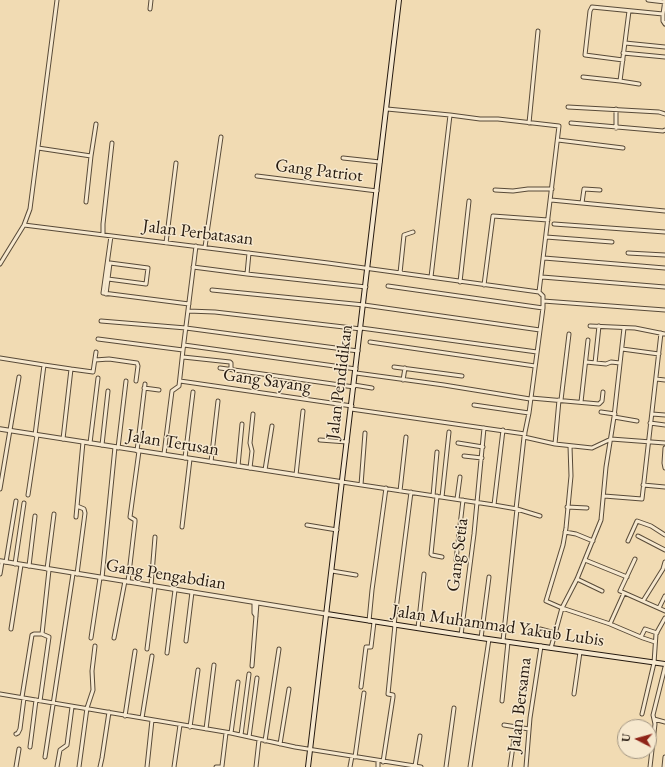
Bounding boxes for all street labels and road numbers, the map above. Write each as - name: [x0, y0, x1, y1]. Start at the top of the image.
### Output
- street label: Gang Patriot: [274, 155, 364, 187]
- street label: Jalan Perbatasan: [141, 215, 255, 251]
- street label: Jalan Pendidikan: [322, 323, 358, 441]
- street label: Gang Sayang: [222, 364, 312, 398]
- street label: Jalan Terusan: [125, 425, 221, 461]
- street label: Gang Setia: [443, 517, 473, 593]
- street label: Gang Pengabdian: [104, 555, 228, 595]
- street label: Jalan Muhammad Yakub Lubis: [391, 600, 605, 652]
- street label: Jalan Bersama: [503, 656, 537, 754]

